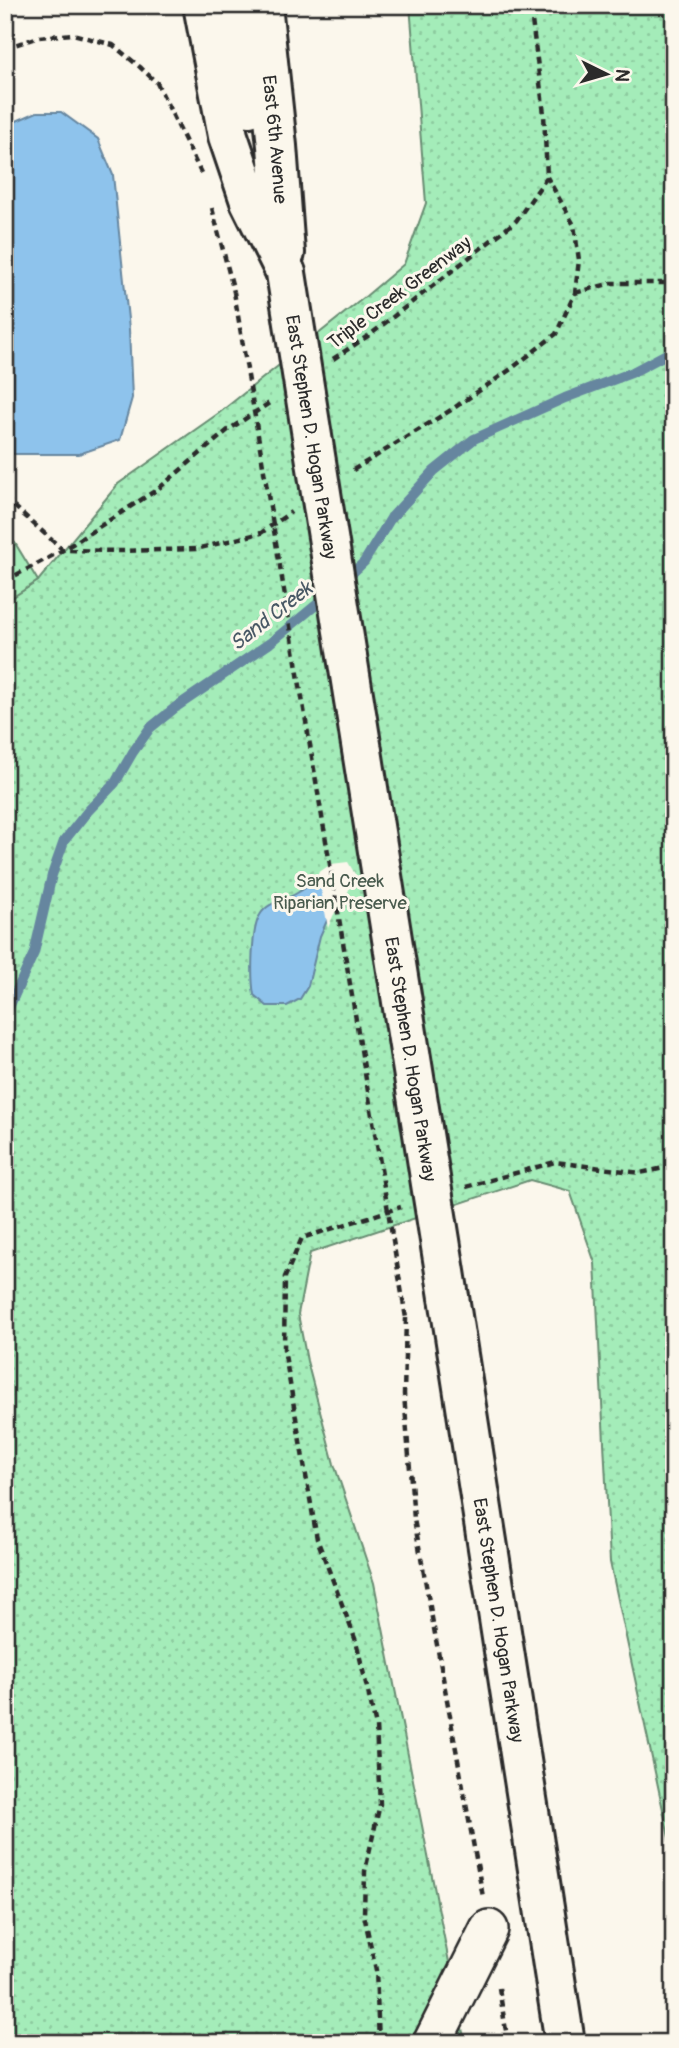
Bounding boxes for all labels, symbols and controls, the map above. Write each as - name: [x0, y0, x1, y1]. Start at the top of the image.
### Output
- north arrow: [570, 38, 640, 108]
- text: N: [609, 68, 634, 83]
- street label: East 6th Avenue: [257, 74, 292, 205]
- street label: Triple Creek Greenway: [323, 231, 476, 355]
- street label: East Stephen D. Hogan Parkway: [280, 313, 342, 561]
- water label: Sand Creek: [225, 574, 320, 657]
- park label: Sand Creek Riparian Preserve: [273, 869, 408, 915]
- street label: East Stephen D. Hogan Parkway: [379, 935, 441, 1183]
- street label: East Stephen D. Hogan Parkway: [467, 1496, 529, 1744]

